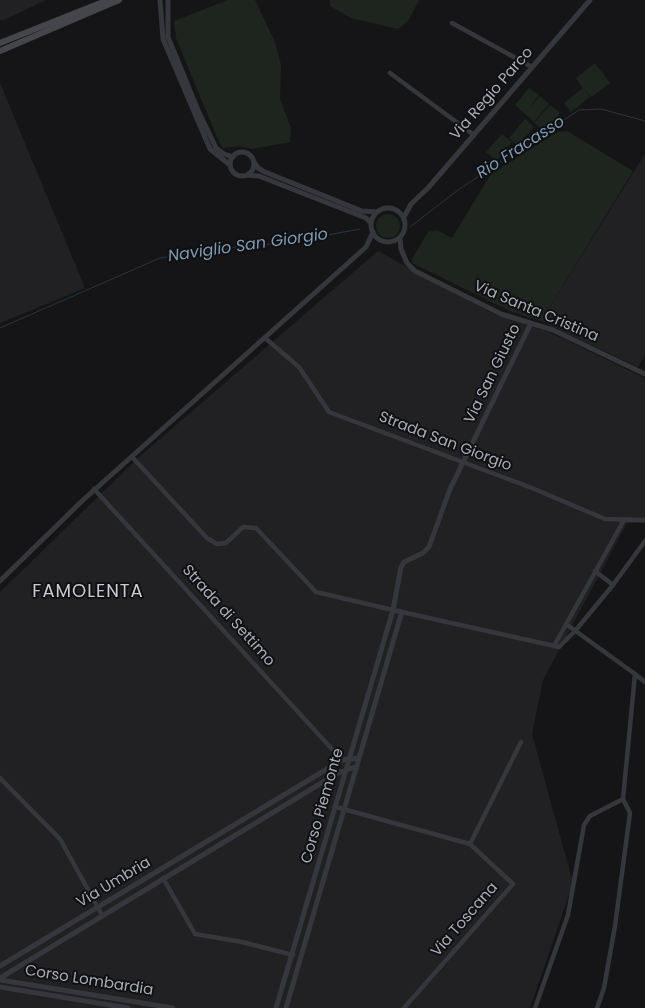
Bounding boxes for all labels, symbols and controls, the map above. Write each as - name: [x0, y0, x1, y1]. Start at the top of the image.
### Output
- street label: Via Regio Parco: [447, 44, 537, 144]
- water label: Rio Fracasso: [473, 112, 569, 184]
- water label: Naviglio San Giorgio: [167, 225, 329, 267]
- street label: Via Santa Cristina: [471, 278, 601, 346]
- street label: Via San Giusto: [461, 321, 525, 427]
- street label: Strada San Giorgio: [376, 408, 514, 476]
- street label: Strada di Settimo: [178, 562, 278, 670]
- district label: FAMOLENTA: [31, 581, 145, 603]
- street label: Corso Piemonte: [298, 746, 348, 866]
- street label: Via Umbria: [74, 854, 154, 912]
- street label: Via Toscana: [428, 879, 502, 961]
- street label: Corso Lombardia: [24, 962, 154, 1000]

